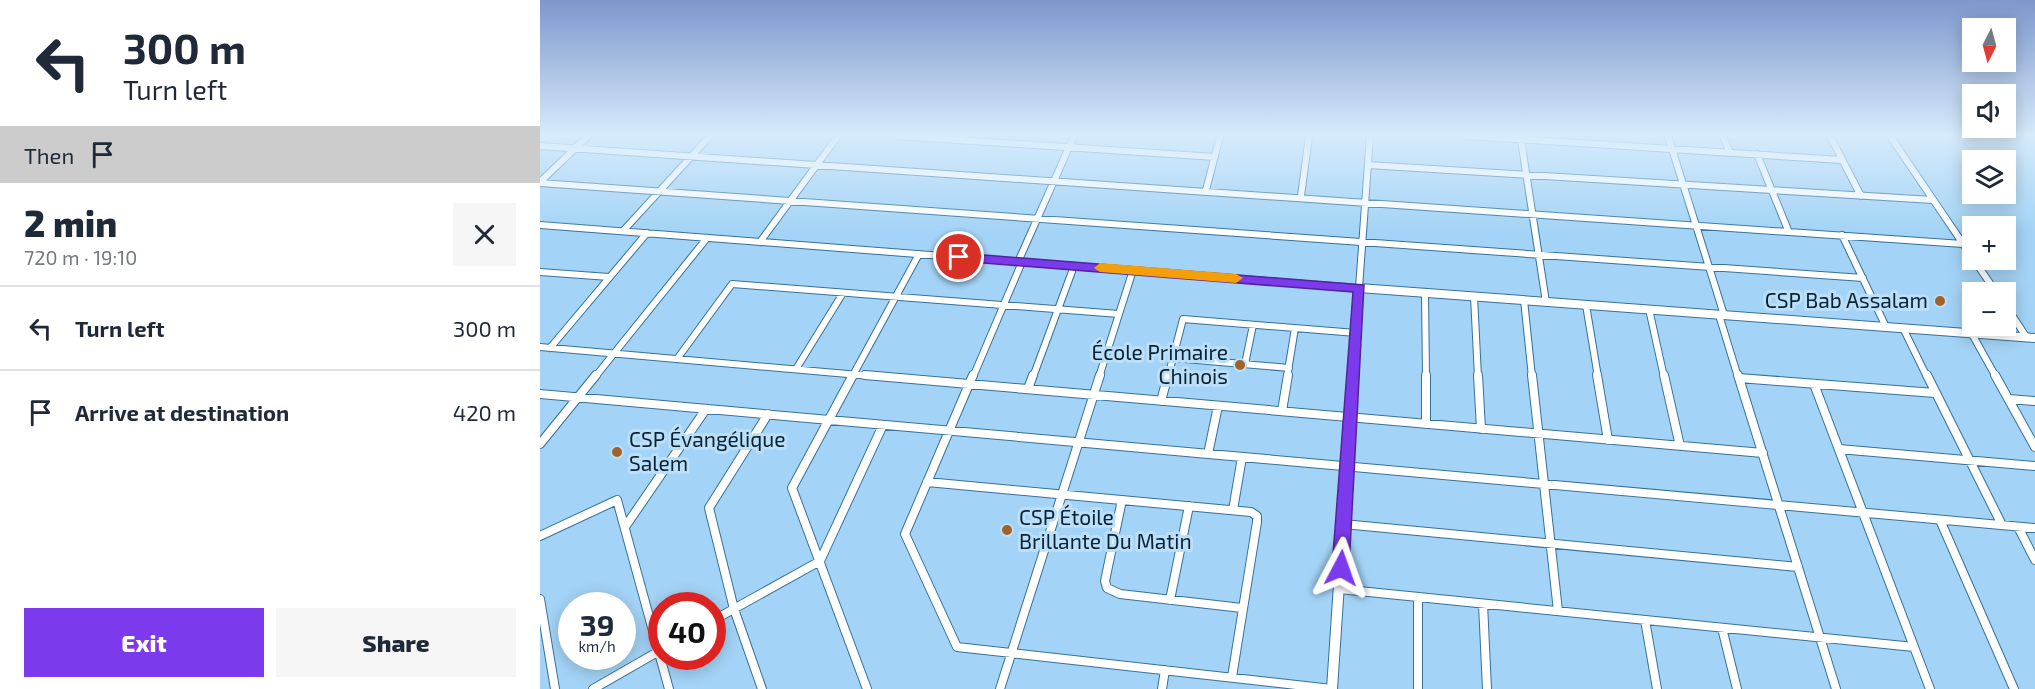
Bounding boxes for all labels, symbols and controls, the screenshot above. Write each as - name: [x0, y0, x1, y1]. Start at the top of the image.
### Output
- north arrow: [1962, 18, 2016, 72]
- map controls: [1962, 18, 2016, 336]
- text: 300 m: [123, 22, 246, 72]
- icon: left: [24, 24, 102, 102]
- text: Turn left: [123, 73, 227, 105]
- button: sound: [1962, 84, 2016, 138]
- icon: arrive: [86, 138, 119, 171]
- text: Then: [24, 142, 74, 168]
- button: layers: [1962, 150, 2016, 204]
- text: 2 min: [24, 201, 117, 244]
- button: close: [453, 203, 516, 266]
- button: +: [1962, 216, 2016, 270]
- pin: [933, 231, 984, 282]
- icon: arrive: [942, 240, 975, 273]
- text: 720 m · 19:10: [24, 245, 137, 269]
- button: −: [1962, 282, 2016, 336]
- place label: CSP Bab Assalam: [1765, 287, 1928, 312]
- marker: CSP Bab Assalam: [1933, 294, 1947, 308]
- icon: left: [24, 312, 57, 345]
- text: Turn left: [75, 315, 164, 341]
- text: 300 m: [453, 315, 516, 341]
- place label: École Primaire Chinois: [1091, 339, 1228, 388]
- marker: École Primaire Chinois: [1233, 358, 1247, 372]
- icon: arrive: [24, 396, 57, 429]
- text: Arrive at destination: [75, 399, 289, 425]
- text: 420 m: [453, 399, 516, 425]
- place label: CSP Évangélique Salem: [629, 426, 786, 475]
- marker: CSP Évangélique Salem: [610, 445, 624, 459]
- place label: CSP Étoile Brillante Du Matin: [1019, 504, 1192, 553]
- marker: CSP Étoile Brillante Du Matin: [1000, 523, 1014, 537]
- position arrow: [1309, 536, 1373, 600]
- speed limit sign: 40: [648, 592, 726, 670]
- text: 39: [580, 606, 614, 642]
- button: Exit: [24, 608, 264, 677]
- button: Share: [276, 608, 516, 677]
- text: km/h: [578, 637, 616, 655]

